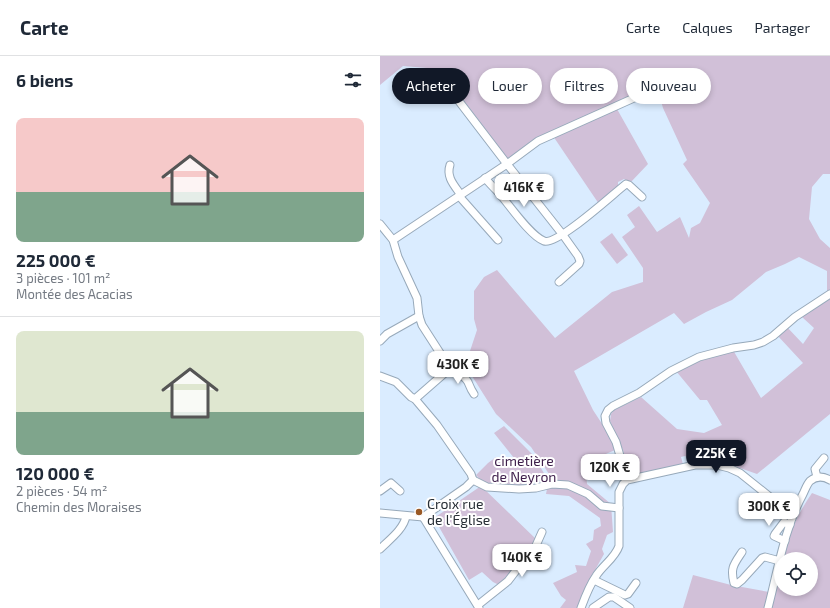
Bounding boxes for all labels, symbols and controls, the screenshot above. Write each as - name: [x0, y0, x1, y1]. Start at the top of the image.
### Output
- text: Carte: [20, 16, 69, 39]
- text: Carte: [626, 19, 660, 36]
- text: Calques: [682, 19, 733, 36]
- text: Partager: [755, 19, 810, 36]
- chip: Acheter: [392, 68, 470, 104]
- chip: Louer: [478, 68, 542, 104]
- chip: Filtres: [550, 68, 618, 104]
- chip: Nouveau: [626, 68, 711, 104]
- icon: filters: [342, 69, 364, 91]
- text: 6 biens: [16, 70, 73, 90]
- icon: home: [154, 144, 226, 216]
- pin: 416K €: [491, 174, 557, 208]
- text: 416K €: [504, 179, 544, 195]
- text: 225 000 €: [16, 250, 96, 270]
- text: 3 pièces · 101 m²: [16, 270, 110, 286]
- text: Montée des Acacias: [16, 286, 133, 302]
- pin: 430K €: [425, 351, 491, 385]
- text: 430K €: [436, 356, 480, 372]
- icon: home: [154, 357, 226, 429]
- pin: 225K €: [683, 440, 749, 474]
- text: 225K €: [695, 445, 737, 461]
- park label: cimetière de Neyron: [492, 452, 556, 485]
- pin: 120K €: [577, 454, 643, 488]
- text: 120K €: [590, 459, 630, 475]
- text: 120 000 €: [16, 463, 94, 483]
- text: 2 pièces · 54 m²: [16, 483, 107, 499]
- pin: 300K €: [736, 493, 802, 527]
- place label: Croix rue de l'Église: [427, 495, 490, 528]
- text: 300K €: [747, 498, 791, 514]
- text: Chemin des Moraises: [16, 499, 142, 515]
- marker: Croix rue de l'Église: [414, 507, 424, 517]
- pin: 140K €: [489, 544, 555, 578]
- text: 140K €: [501, 549, 543, 565]
- map controls: [774, 552, 818, 596]
- button: locate: [774, 552, 818, 596]

